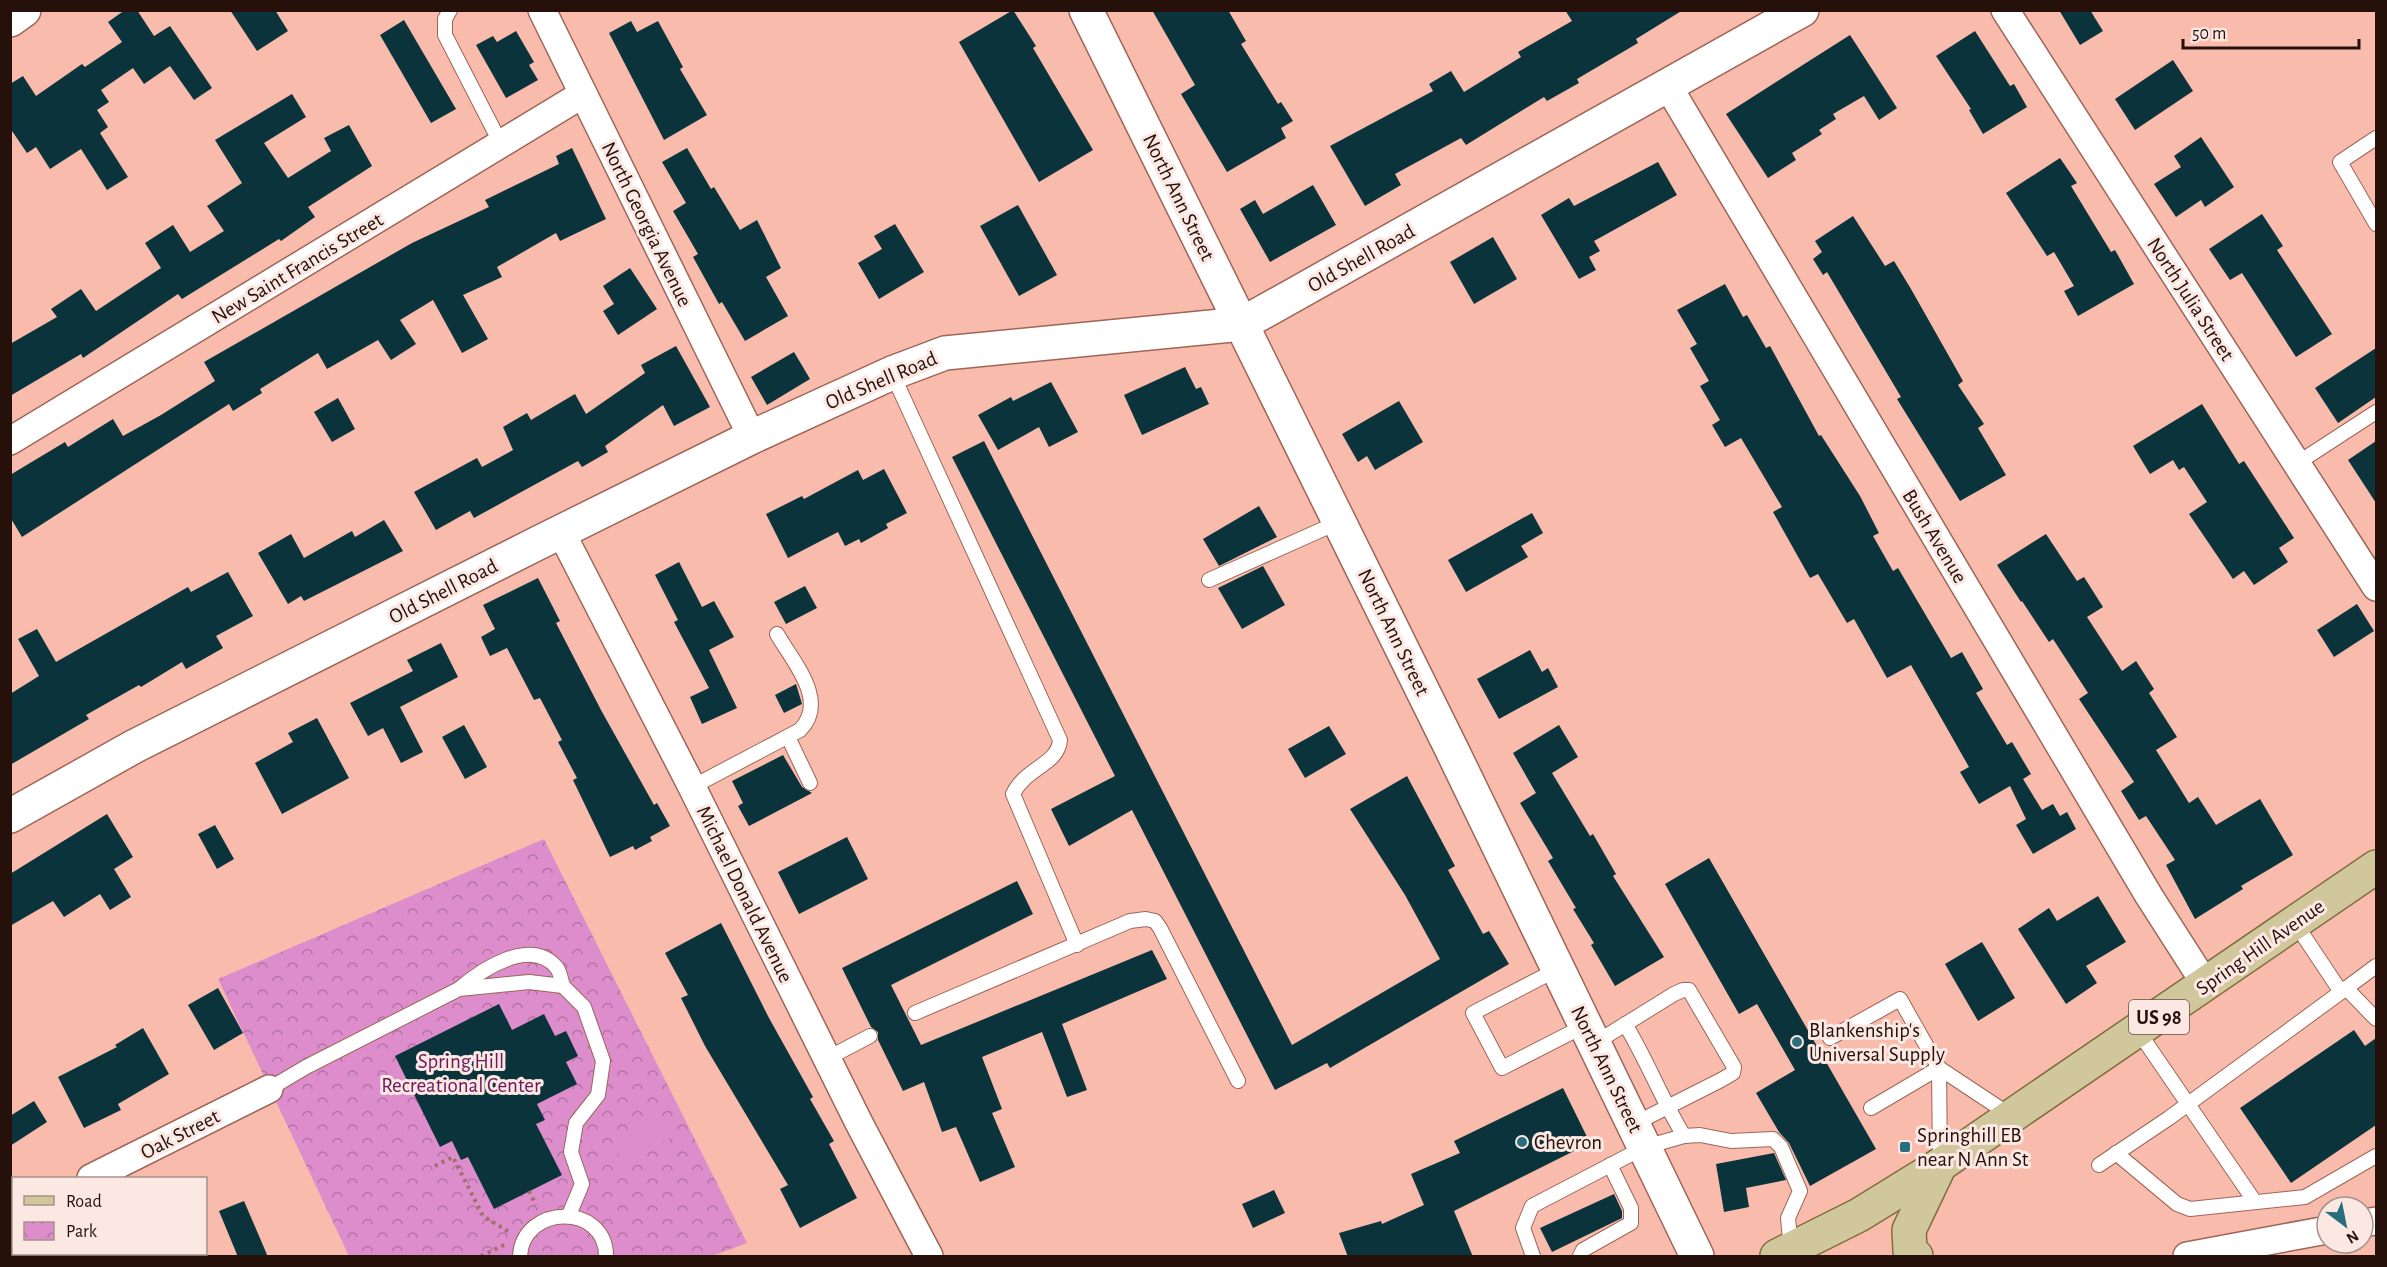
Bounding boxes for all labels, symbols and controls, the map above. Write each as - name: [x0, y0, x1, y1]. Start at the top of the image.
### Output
- scale bar: [2183, 12, 2358, 50]
- text: 50 m: [2192, 25, 2226, 43]
- street label: North Ann Street: [1139, 131, 1218, 264]
- street label: North Georgia Avenue: [598, 139, 696, 310]
- street label: New Saint Francis Street: [208, 209, 387, 328]
- street label: Old Shell Road: [1304, 220, 1418, 296]
- street label: North Julia Street: [2143, 234, 2238, 365]
- street label: Old Shell Road: [822, 348, 940, 413]
- street label: Bush Avenue: [1898, 486, 1971, 587]
- street label: Old Shell Road: [386, 555, 501, 628]
- street label: North Ann Street: [1354, 566, 1433, 699]
- street label: Michael Donald Avenue: [693, 803, 796, 986]
- street label: Spring Hill Avenue: [2192, 895, 2328, 999]
- road number: US 98: [2129, 1000, 2189, 1034]
- street label: North Ann Street: [1567, 1003, 1646, 1136]
- place label: Blankenship's Universal Supply: [1809, 1020, 1945, 1065]
- marker: Blankenship's Universal Supply: [1790, 1035, 1804, 1049]
- park label: Spring Hill Recreational Center: [381, 1051, 541, 1096]
- street label: Oak Street: [137, 1106, 223, 1163]
- place label: Springhill EB near N Ann St: [1917, 1125, 2029, 1170]
- place label: Chevron: [1534, 1132, 1602, 1153]
- marker: Chevron: [1515, 1135, 1529, 1149]
- marker: Springhill EB near N Ann St: [1898, 1140, 1912, 1154]
- legend: [12, 1177, 207, 1255]
- text: Road: [66, 1193, 102, 1211]
- north arrow: [2315, 1195, 2375, 1255]
- text: Park: [66, 1223, 98, 1241]
- text: N: [2343, 1227, 2361, 1247]

